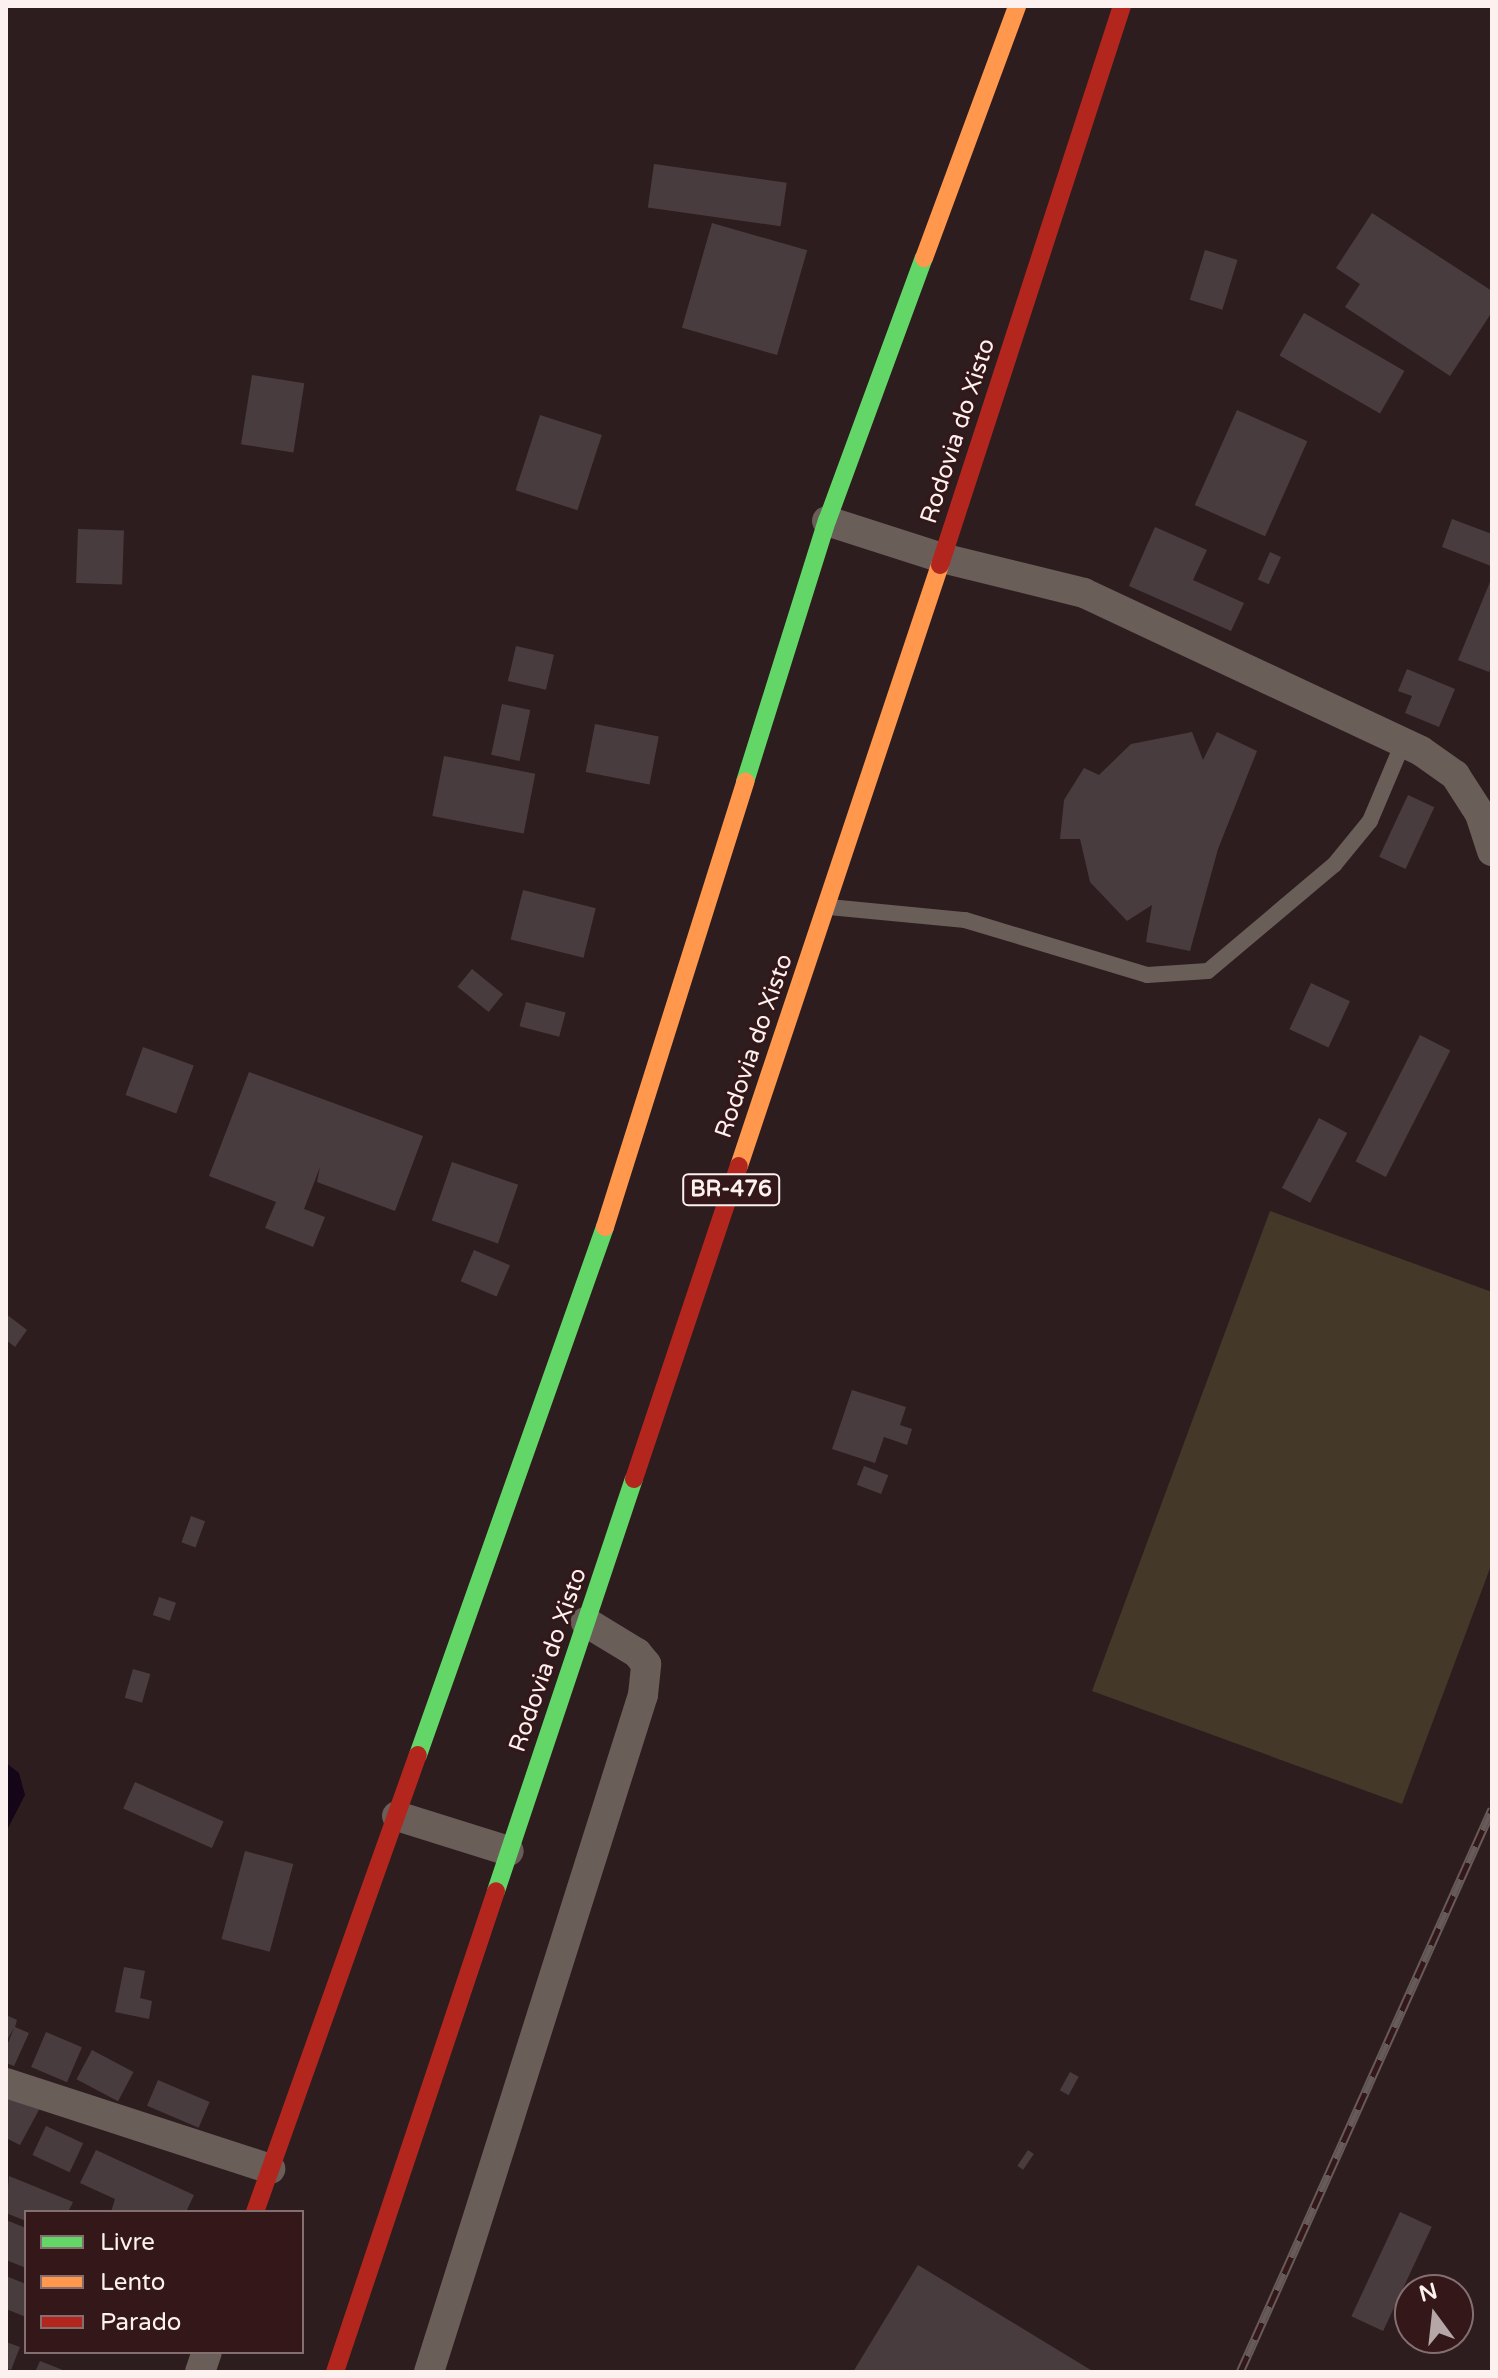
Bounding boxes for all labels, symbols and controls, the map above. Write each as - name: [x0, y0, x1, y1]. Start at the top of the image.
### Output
- street label: Rodovia do Xisto: [915, 335, 1001, 527]
- street label: Rodovia do Xisto: [709, 950, 799, 1142]
- road number: BR-476: [681, 1172, 781, 1208]
- street label: Rodovia do Xisto: [503, 1564, 593, 1756]
- legend: [24, 2210, 304, 2354]
- text: Livre: [100, 2228, 155, 2257]
- text: Lento: [100, 2268, 165, 2297]
- north arrow: [1394, 2274, 1474, 2354]
- text: N: [1416, 2278, 1440, 2308]
- text: Parado: [100, 2308, 181, 2337]

